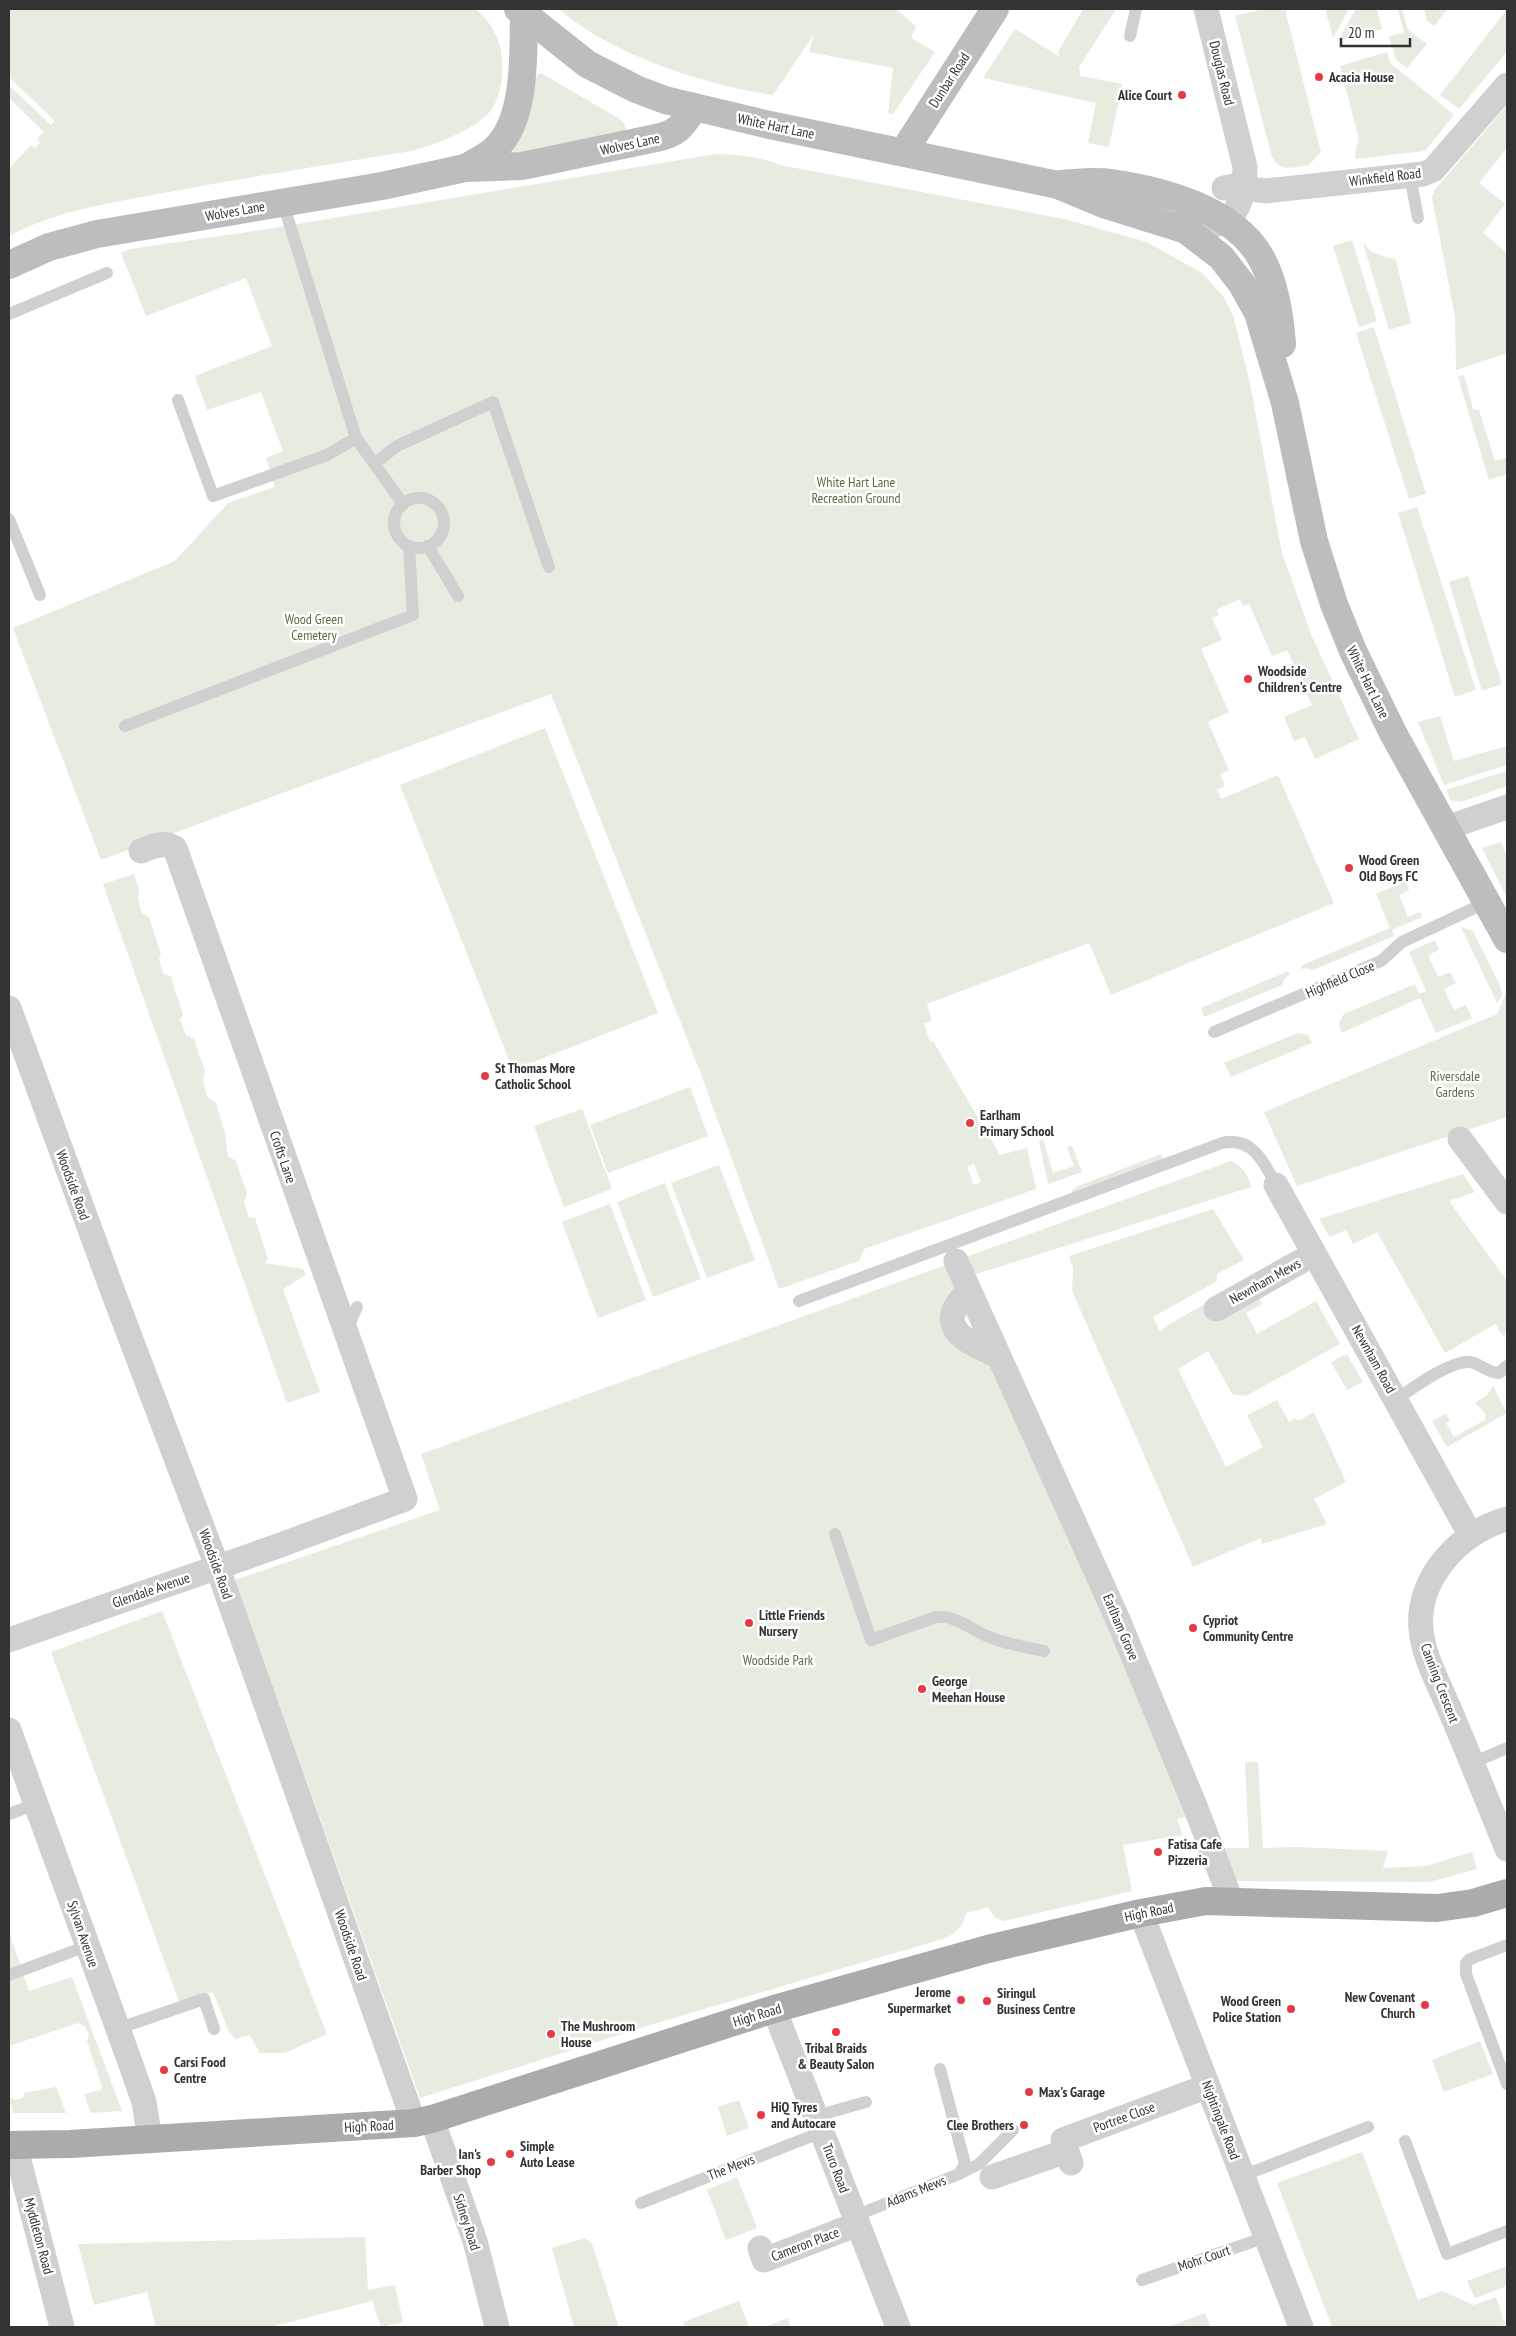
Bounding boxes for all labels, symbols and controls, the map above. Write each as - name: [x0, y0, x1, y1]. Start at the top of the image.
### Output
- scale bar: [1341, 15, 1410, 47]
- text: 20 m: [1348, 23, 1374, 42]
- street label: Douglas Road: [1205, 39, 1239, 107]
- street label: Dunbar Road: [925, 49, 973, 111]
- place label: Acacia House: [1328, 68, 1394, 86]
- marker: Acacia House: [1313, 71, 1325, 83]
- place label: Alice Court: [1117, 86, 1172, 104]
- marker: Alice Court: [1176, 89, 1188, 101]
- street label: White Hart Lane: [736, 109, 816, 143]
- street label: Wolves Lane: [599, 129, 662, 159]
- street label: Winkfield Road: [1348, 164, 1422, 190]
- street label: Wolves Lane: [204, 197, 266, 225]
- park label: White Hart Lane Recreation Ground: [811, 473, 901, 507]
- park label: Wood Green Cemetery: [285, 610, 343, 644]
- street label: White Hart Lane: [1343, 643, 1393, 721]
- place label: Woodside Children's Centre: [1257, 662, 1342, 696]
- marker: Woodside Children's Centre: [1242, 673, 1254, 685]
- place label: Wood Green Old Boys FC: [1358, 851, 1419, 885]
- marker: Wood Green Old Boys FC: [1343, 862, 1355, 874]
- street label: Highfield Close: [1303, 956, 1377, 1002]
- place label: St Thomas More Catholic School: [495, 1059, 575, 1093]
- park label: Riversdale Gardens: [1430, 1067, 1480, 1101]
- marker: St Thomas More Catholic School: [479, 1070, 491, 1082]
- place label: Earlham Primary School: [980, 1106, 1055, 1140]
- marker: Earlham Primary School: [964, 1117, 976, 1129]
- street label: Crofts Lane: [266, 1128, 300, 1186]
- street label: Woodside Road: [52, 1147, 94, 1223]
- street label: Newnham Mews: [1226, 1254, 1304, 1308]
- street label: Newnham Road: [1348, 1322, 1400, 1396]
- street label: Woodside Road: [195, 1526, 237, 1602]
- street label: Glendale Avenue: [110, 1568, 192, 1612]
- street label: Earlham Grove: [1099, 1591, 1143, 1663]
- place label: Little Friends Nursery: [759, 1606, 825, 1640]
- place label: Cypriot Community Centre: [1203, 1611, 1294, 1645]
- marker: Little Friends Nursery: [743, 1617, 755, 1629]
- marker: Cypriot Community Centre: [1187, 1622, 1199, 1634]
- street label: Canning Crescent: [1417, 1641, 1463, 1725]
- park label: Woodside Park: [743, 1651, 814, 1669]
- place label: George Meehan House: [932, 1672, 1005, 1706]
- marker: George Meehan House: [916, 1683, 928, 1695]
- place label: Fatisa Cafe Pizzeria: [1168, 1835, 1222, 1869]
- marker: Fatisa Cafe Pizzeria: [1152, 1846, 1164, 1858]
- street label: Sylvan Avenue: [63, 1898, 103, 1970]
- street label: High Road: [1123, 1898, 1175, 1926]
- street label: Woodside Road: [331, 1907, 371, 1983]
- place label: Jerome Supermarket: [887, 1983, 951, 2017]
- place label: Siringul Business Centre: [997, 1984, 1075, 2018]
- place label: New Covenant Church: [1345, 1988, 1415, 2022]
- place label: Wood Green Police Station: [1213, 1992, 1281, 2026]
- marker: Jerome Supermarket: [955, 1994, 967, 2006]
- marker: Siringul Business Centre: [981, 1995, 993, 2007]
- street label: High Road: [731, 1999, 783, 2031]
- marker: New Covenant Church: [1419, 1999, 1431, 2011]
- marker: Wood Green Police Station: [1285, 2003, 1297, 2015]
- place label: The Mushroom House: [561, 2017, 635, 2051]
- marker: Tribal Braids & Beauty Salon: [830, 2026, 842, 2038]
- marker: The Mushroom House: [545, 2028, 557, 2040]
- place label: Tribal Braids & Beauty Salon: [798, 2039, 874, 2073]
- place label: Carsi Food Centre: [174, 2053, 226, 2087]
- marker: Carsi Food Centre: [158, 2064, 170, 2076]
- street label: Nightingale Road: [1198, 2078, 1244, 2162]
- place label: Max's Garage: [1039, 2083, 1105, 2101]
- marker: Max's Garage: [1023, 2086, 1035, 2098]
- street label: Portree Close: [1091, 2097, 1158, 2136]
- place label: HiQ Tyres and Autocare: [771, 2098, 836, 2132]
- marker: HiQ Tyres and Autocare: [755, 2109, 767, 2121]
- street label: High Road: [344, 2116, 394, 2136]
- place label: Clee Brothers: [947, 2116, 1014, 2134]
- marker: Clee Brothers: [1018, 2119, 1030, 2131]
- place label: Simple Auto Lease: [519, 2137, 575, 2171]
- street label: Truro Road: [818, 2141, 854, 2195]
- place label: Ian's Barber Shop: [420, 2145, 481, 2179]
- marker: Simple Auto Lease: [504, 2148, 516, 2160]
- street label: The Mews: [705, 2150, 757, 2184]
- marker: Ian's Barber Shop: [485, 2156, 497, 2168]
- street label: Adams Mews: [884, 2171, 949, 2211]
- street label: Sidney Road: [449, 2191, 485, 2253]
- street label: Myddleton Road: [20, 2196, 58, 2276]
- street label: Cameron Place: [768, 2223, 842, 2265]
- street label: Mohr Court: [1175, 2241, 1233, 2275]

